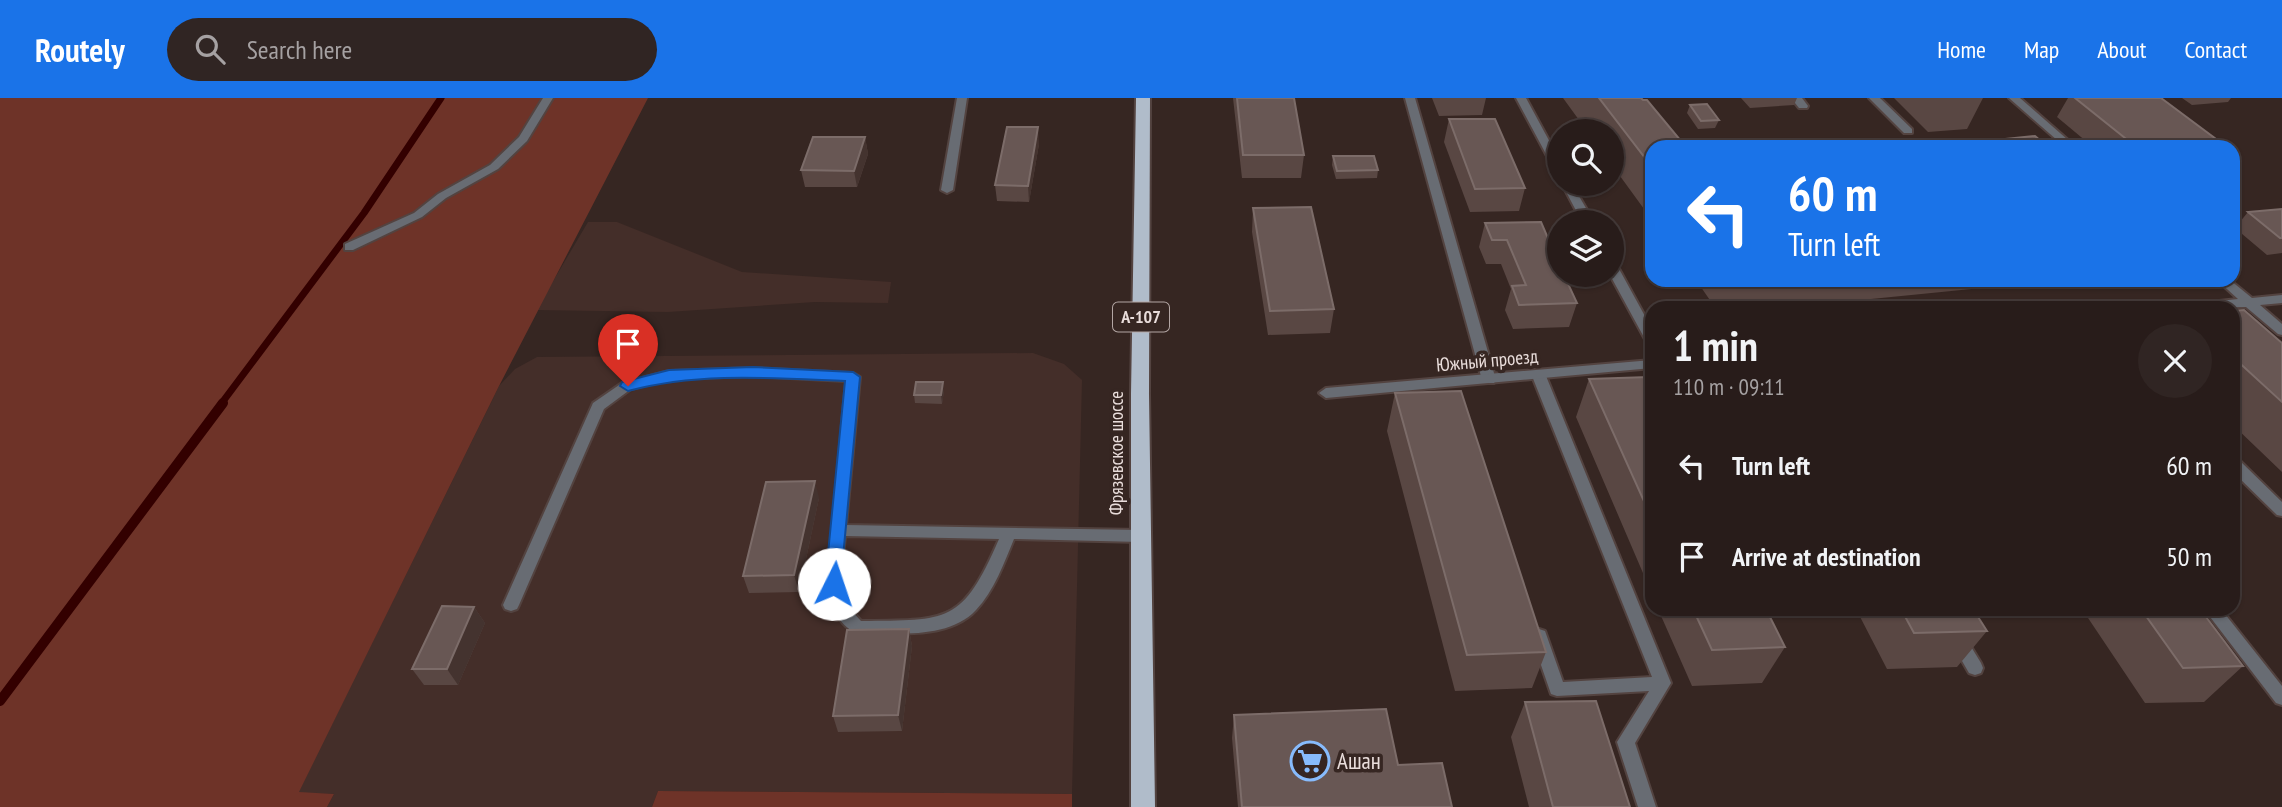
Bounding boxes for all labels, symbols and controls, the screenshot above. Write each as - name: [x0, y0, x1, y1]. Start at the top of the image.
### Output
- search box: [167, 18, 657, 81]
- text: Routely: [35, 28, 125, 71]
- icon: search: [191, 30, 229, 68]
- text: Search here: [247, 33, 352, 66]
- text: Home: [1937, 34, 1986, 65]
- text: Map: [2024, 34, 2059, 65]
- text: About: [2097, 34, 2146, 65]
- text: Contact: [2184, 34, 2247, 65]
- map controls: [1547, 119, 1624, 287]
- button: search: [1547, 119, 1624, 196]
- text: 60 m: [1788, 161, 1877, 225]
- icon: left: [1673, 168, 1764, 259]
- button: layers: [1547, 210, 1624, 287]
- text: Turn left: [1788, 223, 1880, 265]
- road number: А-107: [1113, 302, 1169, 331]
- pin: [598, 314, 658, 386]
- text: 1 min: [1673, 318, 1758, 373]
- button: close: [2138, 324, 2212, 398]
- icon: arrive: [609, 325, 647, 363]
- street label: Южный проезд: [1435, 344, 1540, 376]
- text: 110 m · 09:11: [1673, 372, 1785, 401]
- street label: Фрязевское шоссе: [1104, 391, 1128, 515]
- icon: left: [1673, 447, 1711, 485]
- text: Turn left: [1732, 449, 1810, 482]
- text: 60 m: [2166, 449, 2212, 482]
- icon: arrive: [1673, 538, 1711, 576]
- text: Arrive at destination: [1732, 540, 1921, 573]
- text: 50 m: [2166, 540, 2212, 573]
- position arrow: [797, 547, 871, 621]
- supermarket icon: Ашан: [1289, 740, 1331, 782]
- place label: Ашан: [1337, 746, 1381, 775]

